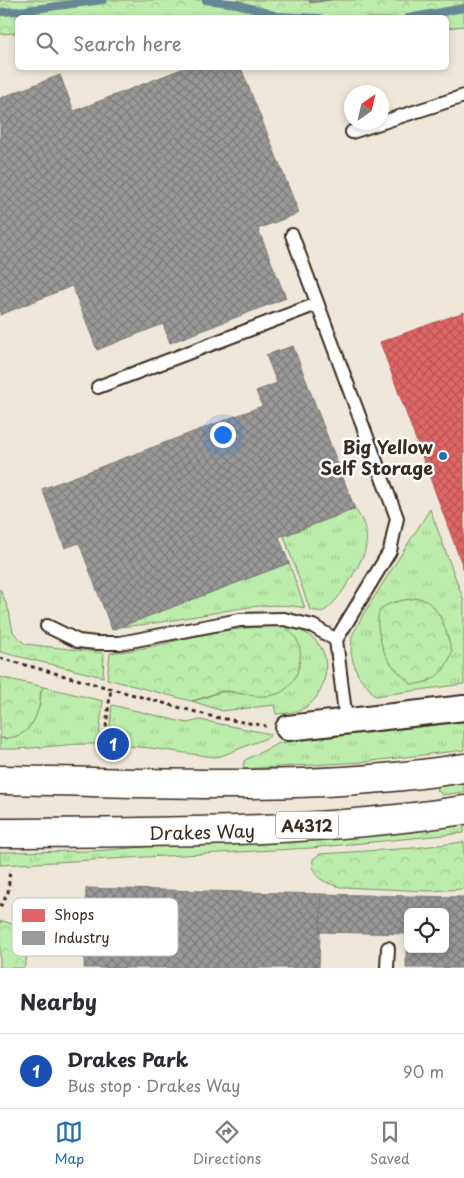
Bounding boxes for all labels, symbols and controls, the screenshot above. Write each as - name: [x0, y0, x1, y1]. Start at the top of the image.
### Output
- search box: [15, 15, 449, 70]
- icon: search: [33, 29, 61, 57]
- text: Search here: [73, 29, 182, 57]
- north arrow: [344, 85, 389, 130]
- your location: [210, 422, 236, 448]
- place label: Big Yellow Self Storage: [320, 433, 433, 481]
- marker: Big Yellow Self Storage: [437, 450, 449, 462]
- pin: 1: [97, 725, 129, 763]
- road number: A4312: [276, 812, 338, 838]
- street label: Drakes Way: [149, 816, 256, 846]
- legend: [12, 898, 178, 956]
- text: Shops: [54, 904, 94, 925]
- map controls: [404, 908, 449, 953]
- button: locate: [404, 908, 449, 953]
- text: Industry: [54, 927, 109, 948]
- text: Nearby: [20, 985, 97, 1017]
- text: Drakes Park: [67, 1045, 188, 1073]
- text: 1: [32, 1059, 40, 1083]
- text: 90 m: [403, 1059, 444, 1083]
- text: Bus stop · Drakes Way: [67, 1073, 240, 1097]
- tab: Map: [54, 1118, 84, 1169]
- tab: Directions: [193, 1118, 261, 1169]
- tab: Saved: [370, 1118, 410, 1169]

